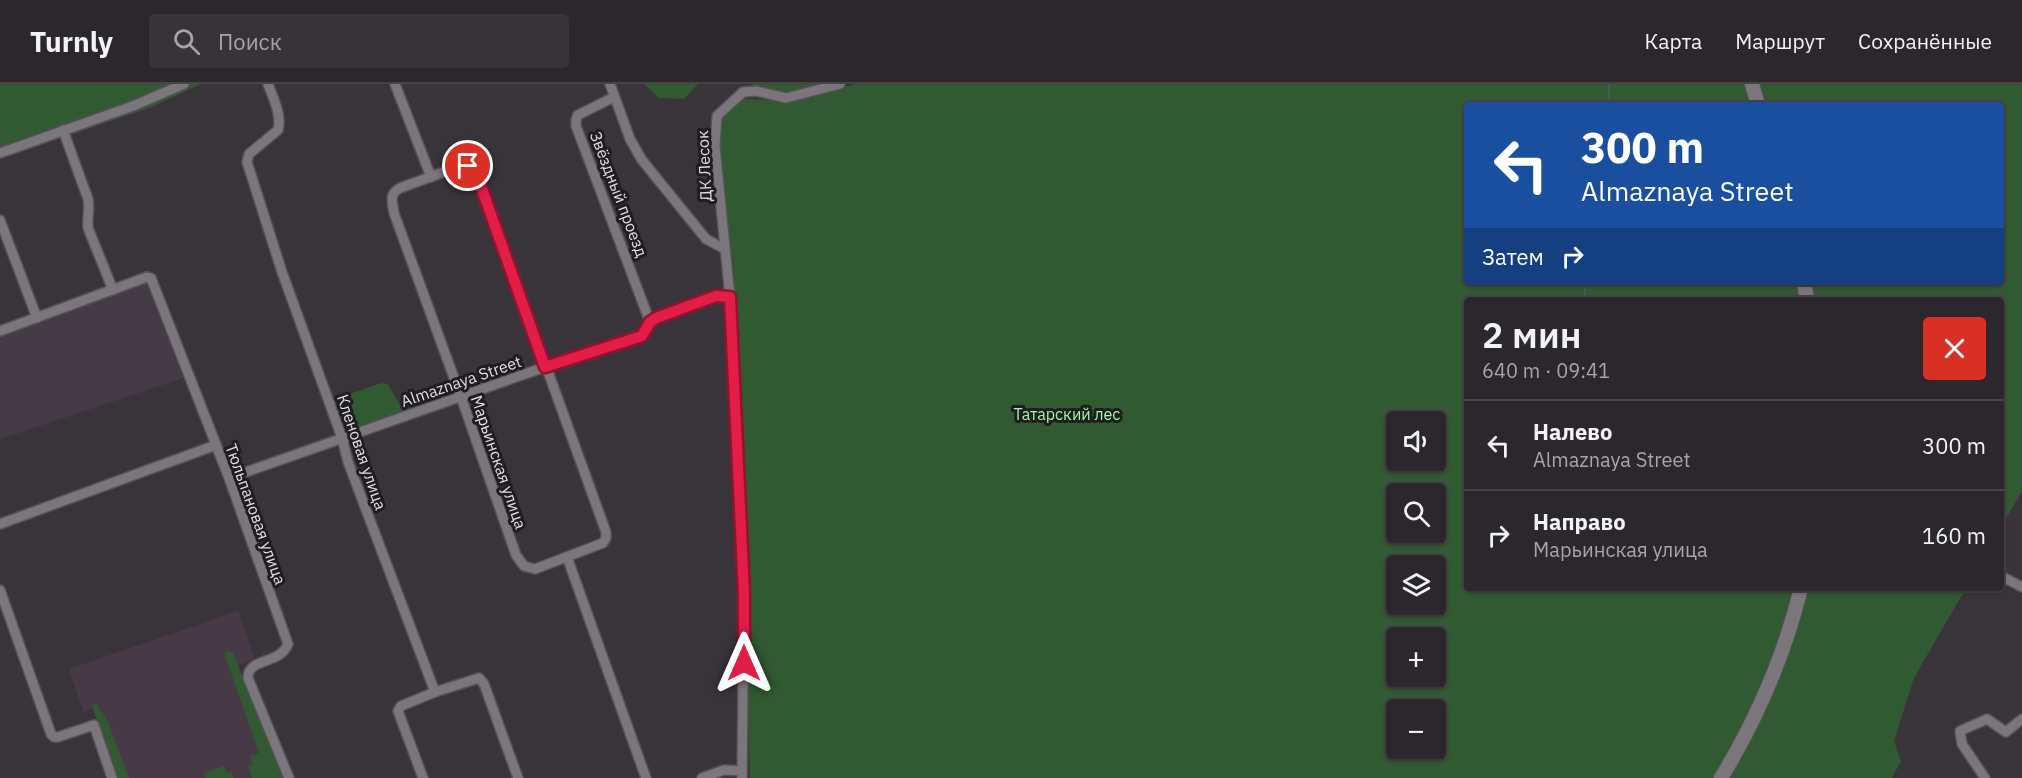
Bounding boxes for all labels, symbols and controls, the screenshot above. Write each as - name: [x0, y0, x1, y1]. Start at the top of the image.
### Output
- search box: [149, 14, 569, 68]
- text: Turnly: [30, 23, 113, 60]
- icon: search: [170, 25, 203, 58]
- text: Поиск: [218, 27, 282, 56]
- text: Карта: [1644, 27, 1702, 55]
- text: Маршрут: [1735, 27, 1825, 55]
- text: Сохранённые: [1858, 27, 1992, 55]
- text: 300 m: [1581, 120, 1704, 175]
- icon: left: [1482, 126, 1560, 204]
- street label: Звёздный проезд: [586, 128, 652, 260]
- street label: ДК Лесок: [692, 130, 716, 202]
- pin: [442, 140, 493, 191]
- icon: arrive: [451, 149, 484, 182]
- text: Almaznaya Street: [1581, 173, 1794, 208]
- icon: right: [1556, 240, 1589, 273]
- text: Затем: [1482, 242, 1544, 271]
- text: 2 мин: [1482, 311, 1581, 358]
- button: close: [1923, 317, 1986, 380]
- street label: Almaznaya Street: [398, 351, 524, 411]
- text: 640 m · 09:41: [1482, 357, 1610, 384]
- street label: Кленовая улица: [333, 392, 391, 513]
- street label: Марьинская улица: [467, 393, 531, 532]
- park label: Татарский лес: [1014, 404, 1120, 424]
- map controls: [1386, 411, 1446, 759]
- button: sound: [1386, 411, 1446, 471]
- text: Налево: [1533, 417, 1612, 446]
- icon: left: [1482, 429, 1515, 462]
- text: 300 m: [1922, 431, 1986, 460]
- street label: Тюльпановая улица: [221, 441, 291, 588]
- text: Almaznaya Street: [1533, 446, 1691, 473]
- button: search: [1386, 483, 1446, 543]
- text: Направо: [1533, 507, 1626, 536]
- icon: right: [1482, 519, 1515, 552]
- text: 160 m: [1922, 521, 1986, 550]
- text: Марьинская улица: [1533, 536, 1708, 563]
- button: layers: [1386, 555, 1446, 615]
- button: +: [1386, 627, 1446, 687]
- position arrow: [712, 631, 776, 695]
- button: −: [1386, 699, 1446, 759]

